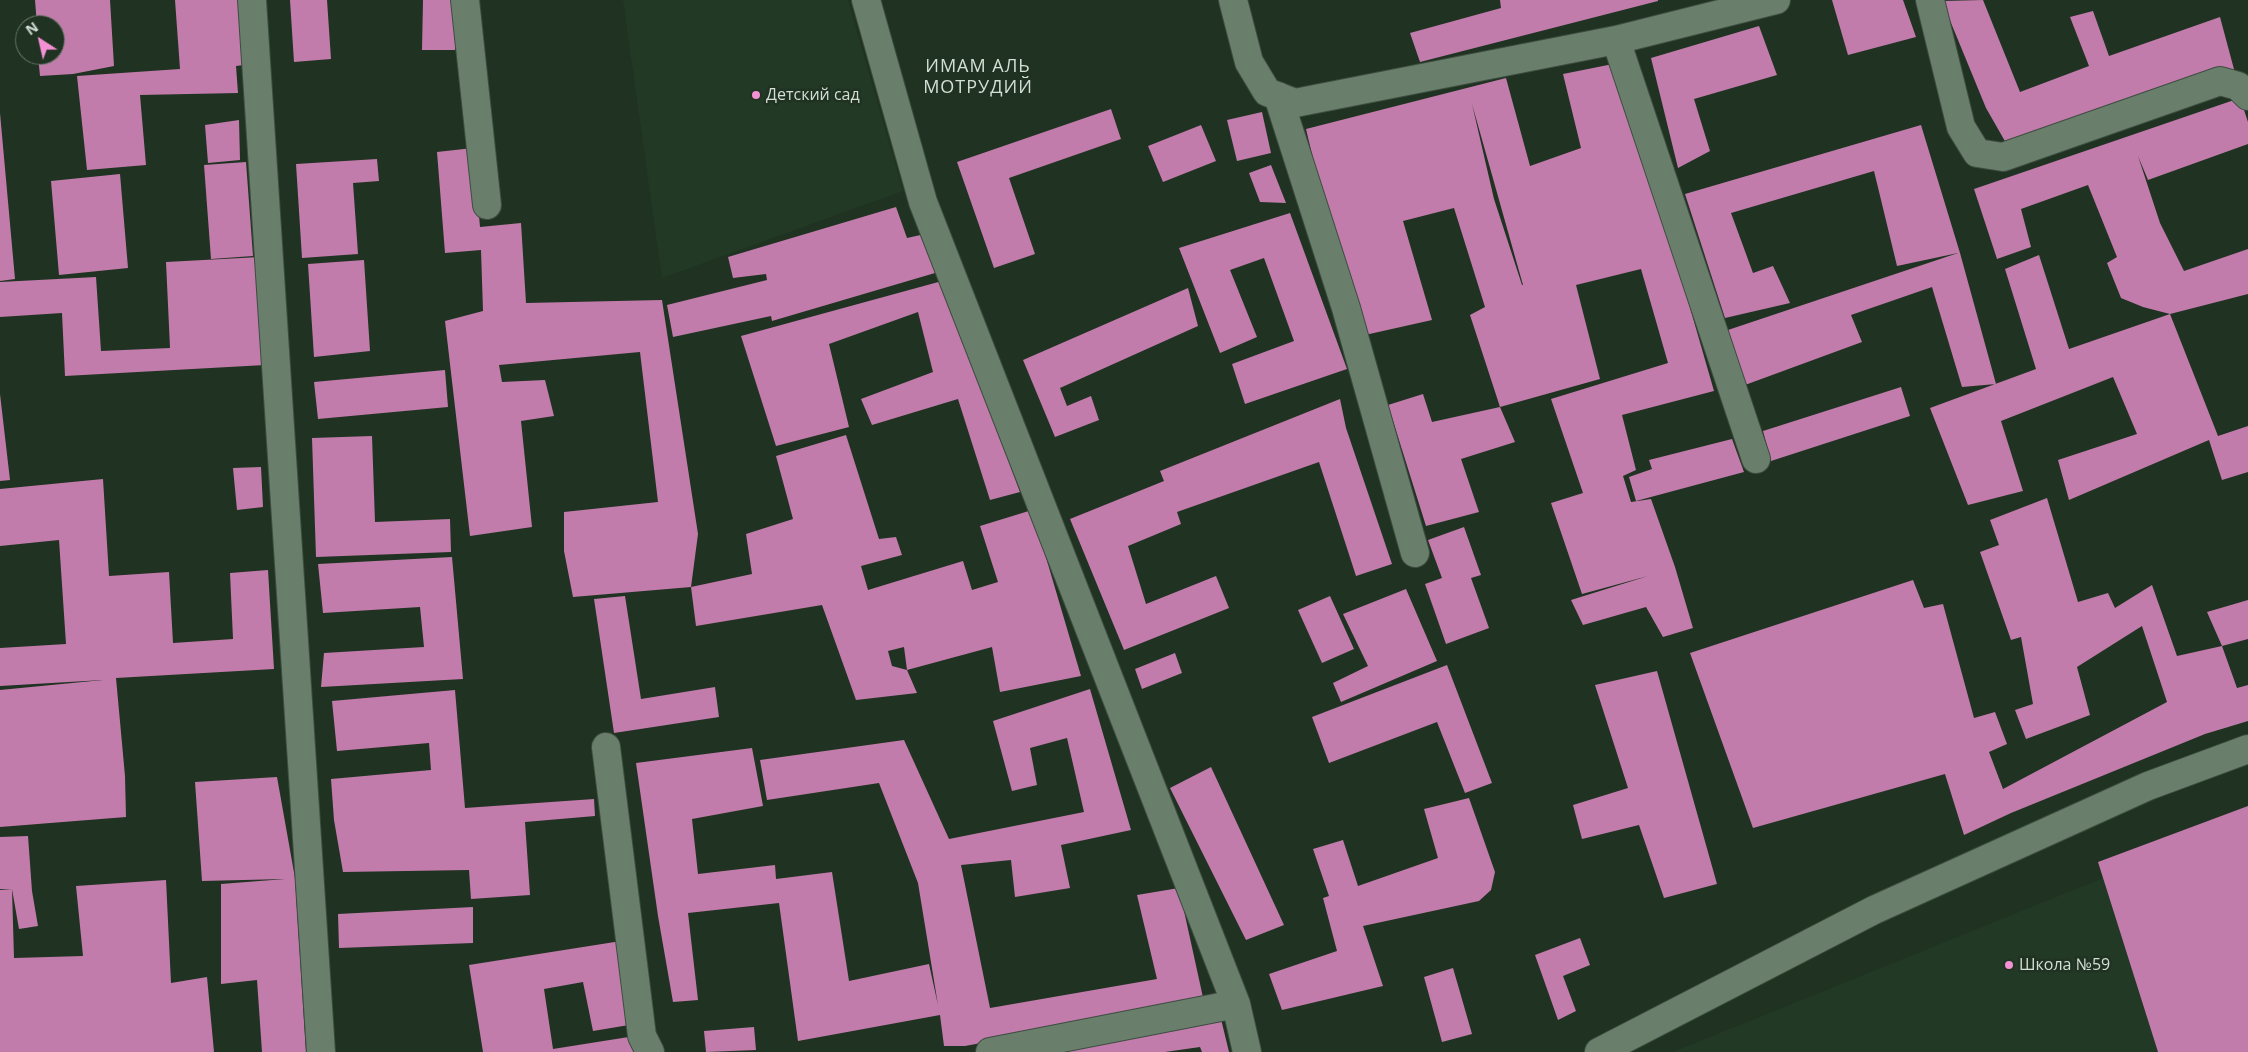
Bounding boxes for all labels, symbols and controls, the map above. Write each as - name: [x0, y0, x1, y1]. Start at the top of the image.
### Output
- north arrow: [15, 15, 65, 65]
- text: N: [22, 17, 42, 39]
- district label: ИМАМ АЛЬ МОТРУДИЙ: [922, 56, 1034, 98]
- place label: Детский сад: [766, 85, 860, 105]
- marker: Детский сад: [750, 89, 762, 101]
- place label: Школа №59: [2019, 955, 2110, 975]
- marker: Школа №59: [2003, 959, 2015, 971]

